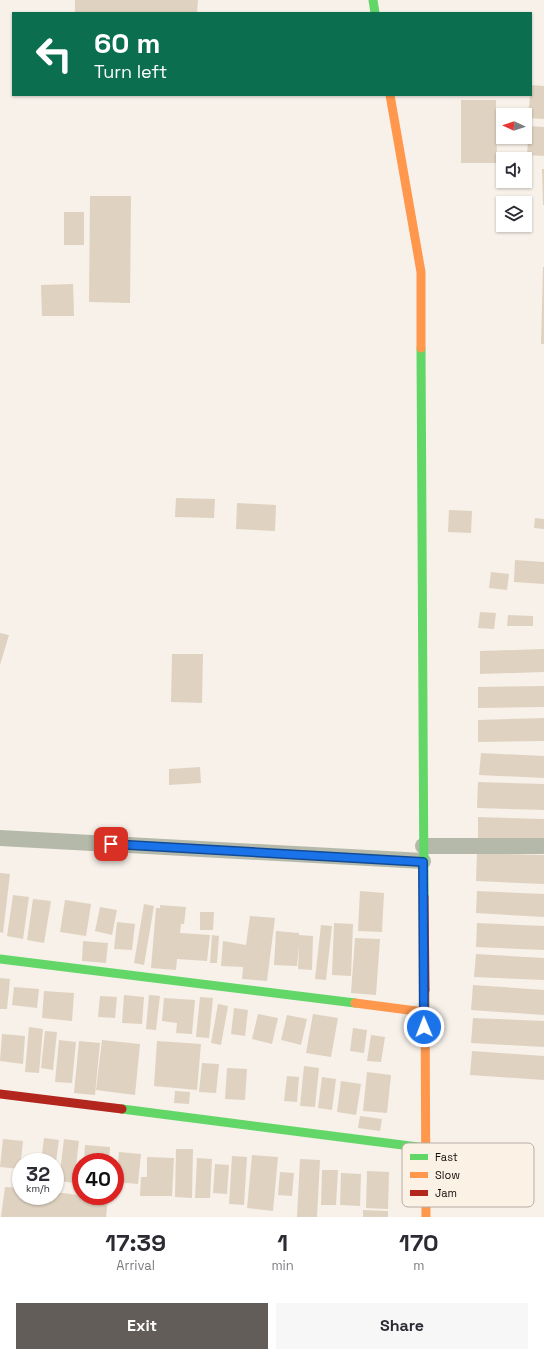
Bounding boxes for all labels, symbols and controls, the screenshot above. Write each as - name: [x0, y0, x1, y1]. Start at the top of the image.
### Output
- text: 60 m: [94, 25, 160, 61]
- icon: left: [28, 28, 80, 80]
- text: Turn left: [94, 60, 167, 83]
- north arrow: [496, 108, 532, 144]
- map controls: [496, 108, 532, 232]
- button: sound: [496, 152, 532, 188]
- button: layers: [496, 196, 532, 232]
- pin: [94, 827, 128, 861]
- icon: arrive: [100, 833, 122, 855]
- position arrow: [403, 1006, 445, 1048]
- legend: [402, 1143, 534, 1207]
- text: Fast: [435, 1150, 458, 1164]
- speed limit sign: 40: [72, 1153, 124, 1205]
- text: 32: [26, 1161, 50, 1187]
- text: Slow: [435, 1168, 460, 1182]
- text: km/h: [26, 1182, 50, 1195]
- text: Jam: [435, 1186, 457, 1200]
- text: 17:39: [105, 1227, 166, 1258]
- text: 1: [277, 1227, 288, 1258]
- text: 170: [399, 1227, 439, 1258]
- text: Arrival: [116, 1257, 155, 1274]
- text: min: [271, 1257, 294, 1274]
- text: m: [413, 1257, 424, 1274]
- button: Exit: [16, 1303, 268, 1349]
- button: Share: [276, 1303, 528, 1349]

